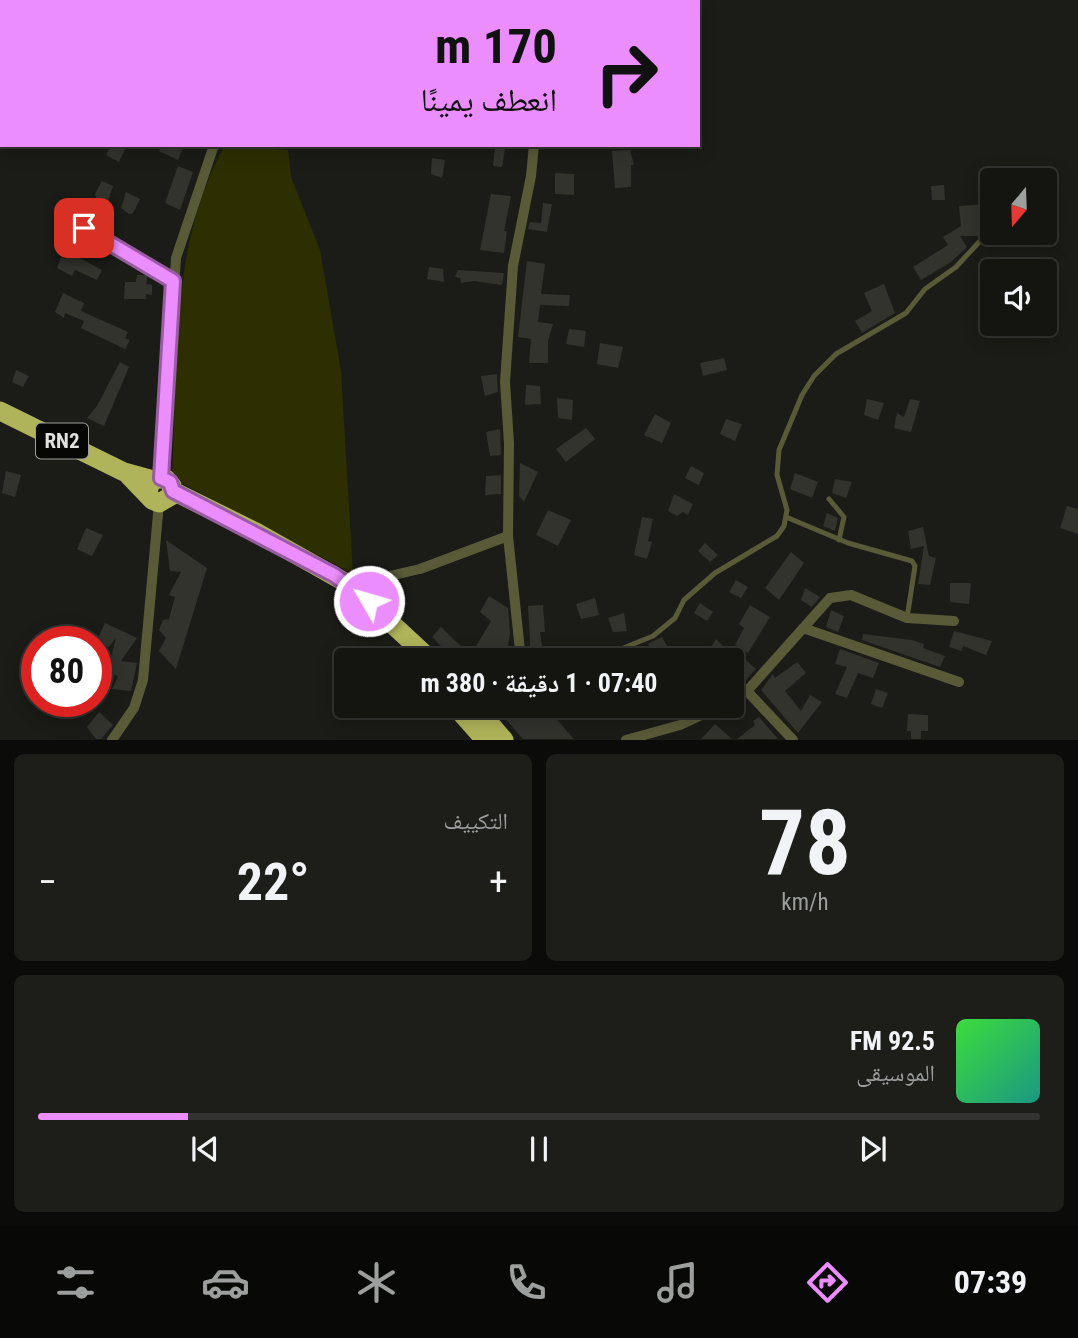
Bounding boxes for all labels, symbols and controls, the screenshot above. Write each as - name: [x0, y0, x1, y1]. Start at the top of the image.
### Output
- text: 170 m: [435, 18, 557, 75]
- icon: right: [581, 28, 672, 119]
- text: انعطف يمينًا: [421, 81, 557, 119]
- north arrow: [980, 168, 1057, 245]
- map controls: [980, 168, 1057, 336]
- pin: [54, 198, 114, 258]
- icon: arrive: [65, 209, 103, 247]
- button: sound: [980, 259, 1057, 336]
- road number: RN2: [36, 424, 88, 458]
- position arrow: [332, 564, 406, 638]
- speed limit sign: 80: [21, 626, 112, 717]
- text: 07:40 · 1 دقيقة · 380 m: [421, 668, 657, 698]
- text: 78: [759, 790, 851, 896]
- text: التكييف: [443, 808, 508, 835]
- text: 22°: [237, 852, 309, 913]
- text: −: [38, 860, 57, 904]
- text: +: [489, 860, 508, 904]
- text: km/h: [781, 889, 829, 916]
- text: 92.5 FM: [850, 1026, 935, 1056]
- text: الموسيقى: [856, 1060, 935, 1087]
- icon: previous: [186, 1130, 224, 1168]
- icon: pause: [520, 1130, 558, 1168]
- icon: next: [854, 1130, 892, 1168]
- icon: filters: [51, 1258, 100, 1307]
- icon: car: [201, 1258, 250, 1307]
- icon: climate: [352, 1258, 401, 1307]
- icon: phone: [502, 1258, 551, 1307]
- icon: music: [653, 1258, 702, 1307]
- icon: directions: [803, 1258, 852, 1307]
- text: 07:39: [954, 1263, 1027, 1301]

